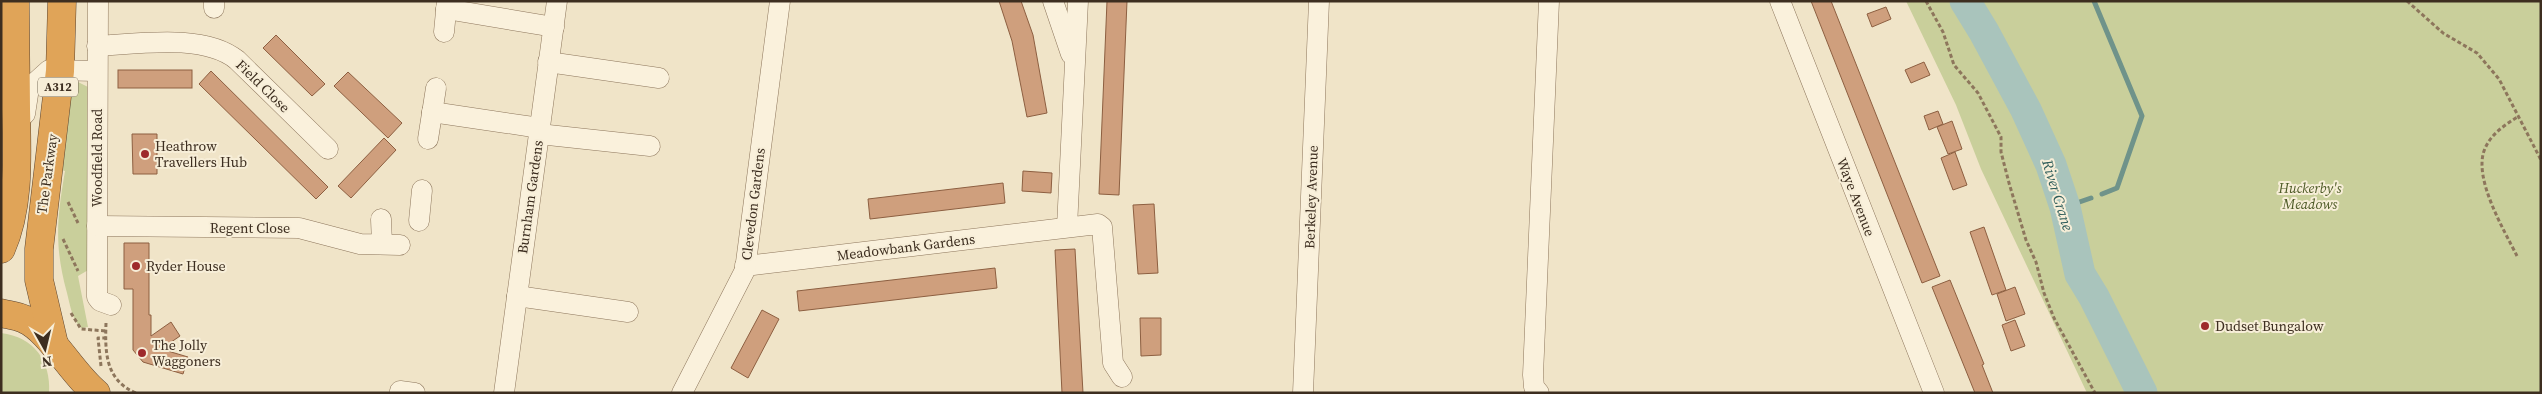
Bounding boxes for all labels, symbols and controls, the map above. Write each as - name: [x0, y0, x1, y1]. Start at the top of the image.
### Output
- street label: Field Close: [231, 55, 295, 117]
- road number: A312: [38, 77, 78, 96]
- street label: Woodfield Road: [87, 109, 107, 207]
- street label: The Parkway: [31, 132, 63, 215]
- place label: Heathrow Travellers Hub: [155, 136, 247, 172]
- street label: Burnham Gardens: [512, 139, 548, 255]
- street label: Berkeley Avenue: [1299, 145, 1323, 249]
- street label: Clevedon Gardens: [736, 147, 770, 261]
- marker: Heathrow Travellers Hub: [139, 148, 151, 160]
- street label: Waye Avenue: [1832, 155, 1880, 239]
- water label: River Crane: [2037, 156, 2079, 233]
- park label: Huckerby's Meadows: [2278, 178, 2342, 214]
- street label: Regent Close: [210, 218, 290, 238]
- street label: Meadowbank Gardens: [836, 229, 976, 265]
- place label: Ryder House: [146, 256, 226, 276]
- marker: Ryder House: [130, 260, 142, 272]
- place label: Dudset Bungalow: [2215, 316, 2324, 336]
- marker: Dudset Bungalow: [2199, 320, 2211, 332]
- north arrow: [20, 324, 70, 374]
- place label: The Jolly Waggoners: [152, 335, 221, 371]
- marker: The Jolly Waggoners: [136, 347, 148, 359]
- text: N: [40, 351, 53, 372]

